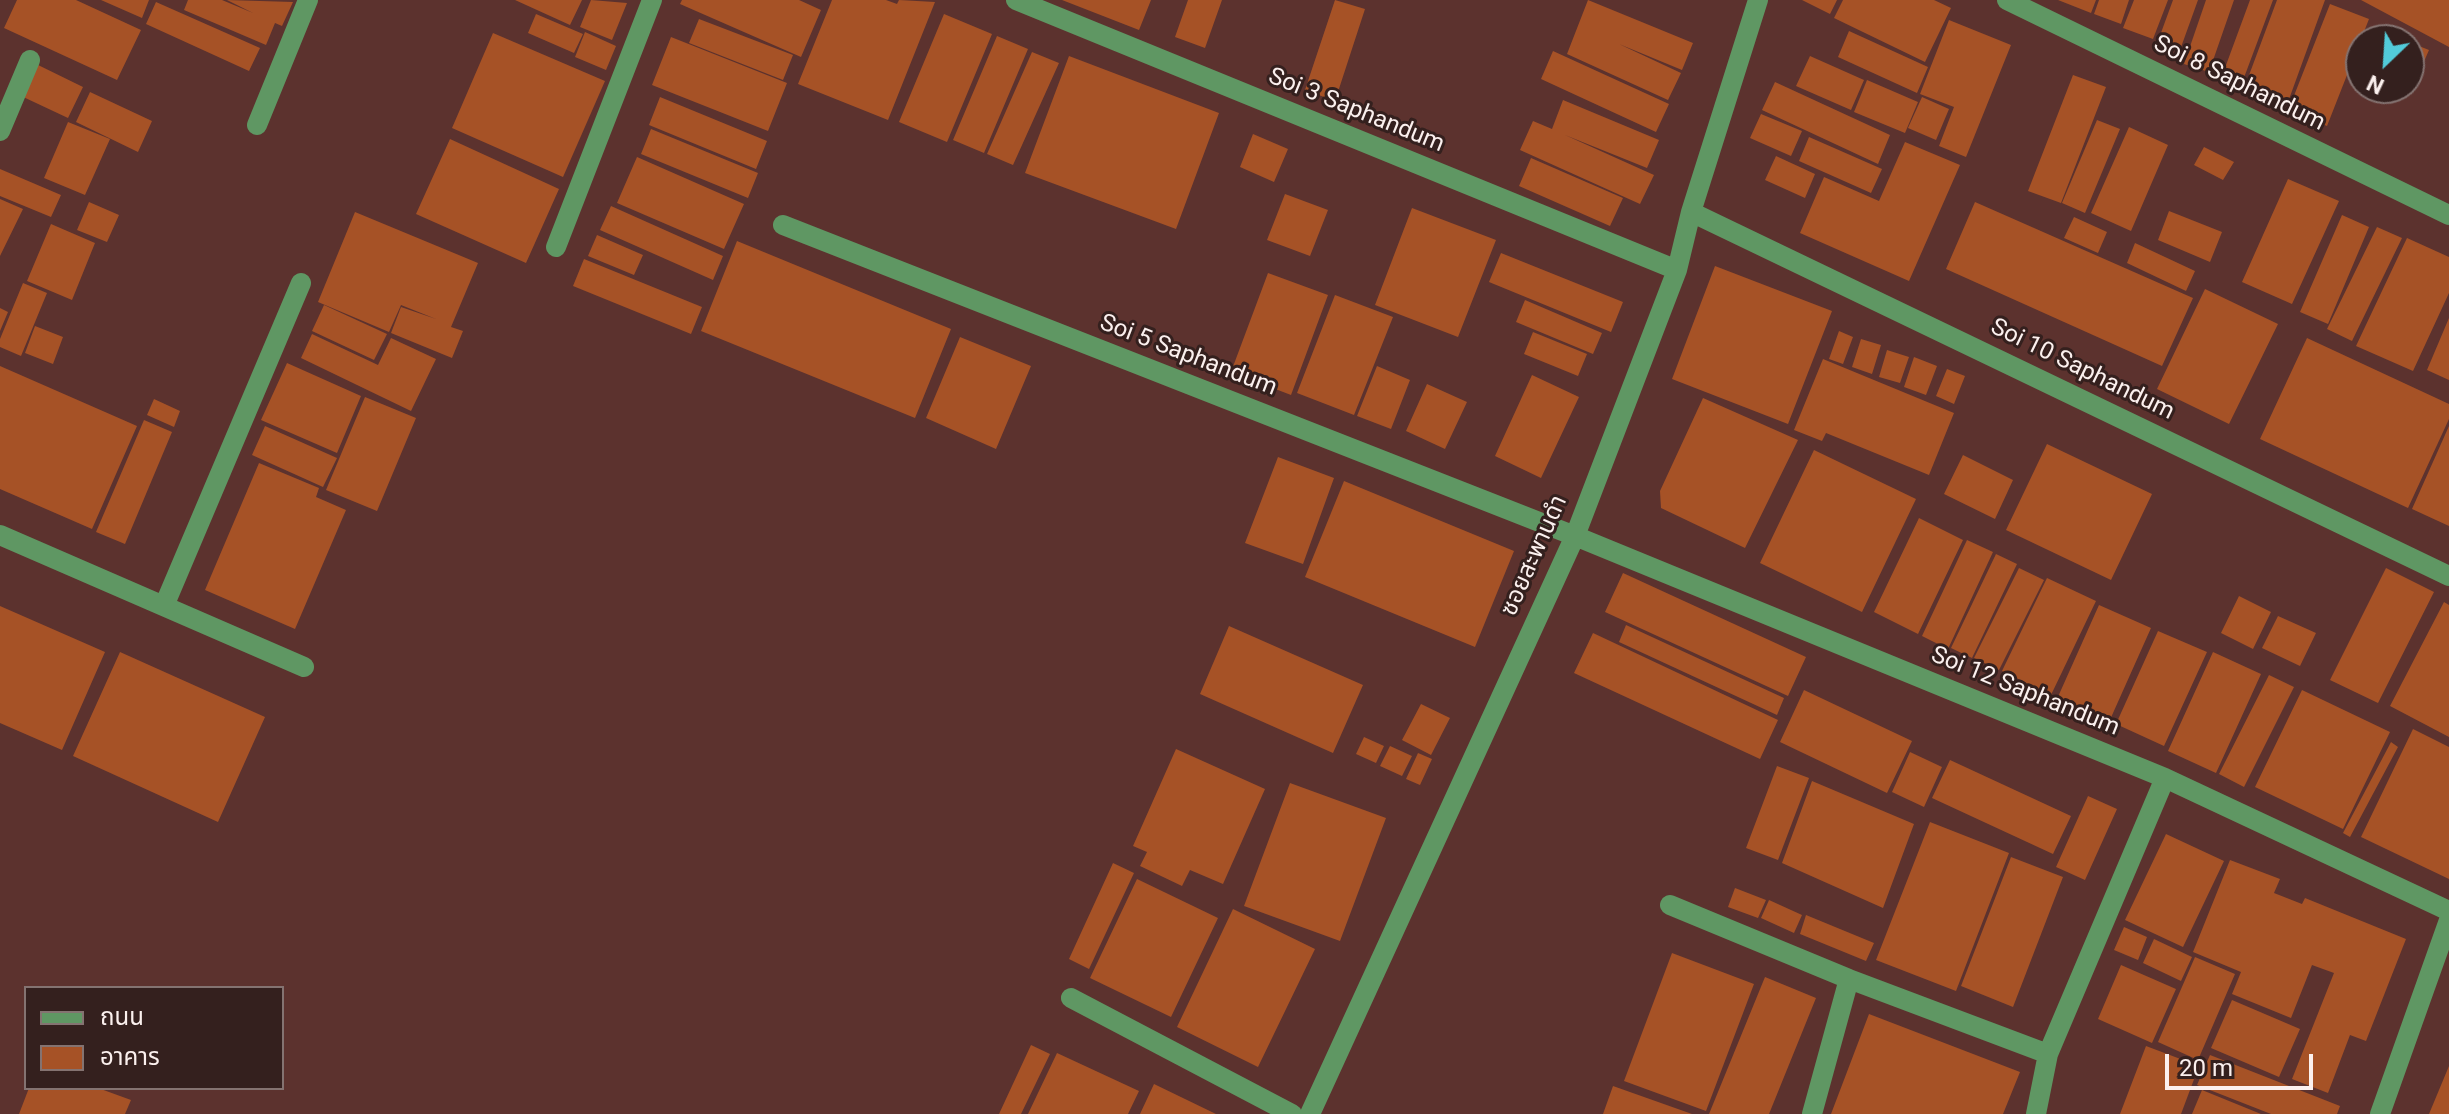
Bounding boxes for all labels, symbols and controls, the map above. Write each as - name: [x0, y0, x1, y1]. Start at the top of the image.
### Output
- north arrow: [2345, 24, 2425, 104]
- street label: Soi 8 Saphandum: [2149, 30, 2329, 138]
- street label: Soi 3 Saphandum: [1264, 63, 1448, 159]
- text: N: [2363, 70, 2388, 99]
- street label: Soi 5 Saphandum: [1095, 309, 1281, 403]
- street label: Soi 10 Saphandum: [1985, 313, 2179, 427]
- street label: ซอยสะพานดำ: [1496, 491, 1574, 621]
- street label: Soi 12 Saphandum: [1927, 641, 2123, 743]
- legend: [24, 986, 284, 1090]
- text: ถนน: [100, 1003, 144, 1031]
- scale bar: [2169, 1038, 2317, 1088]
- text: อาคาร: [100, 1043, 160, 1071]
- text: 20 m: [2179, 1054, 2233, 1082]

